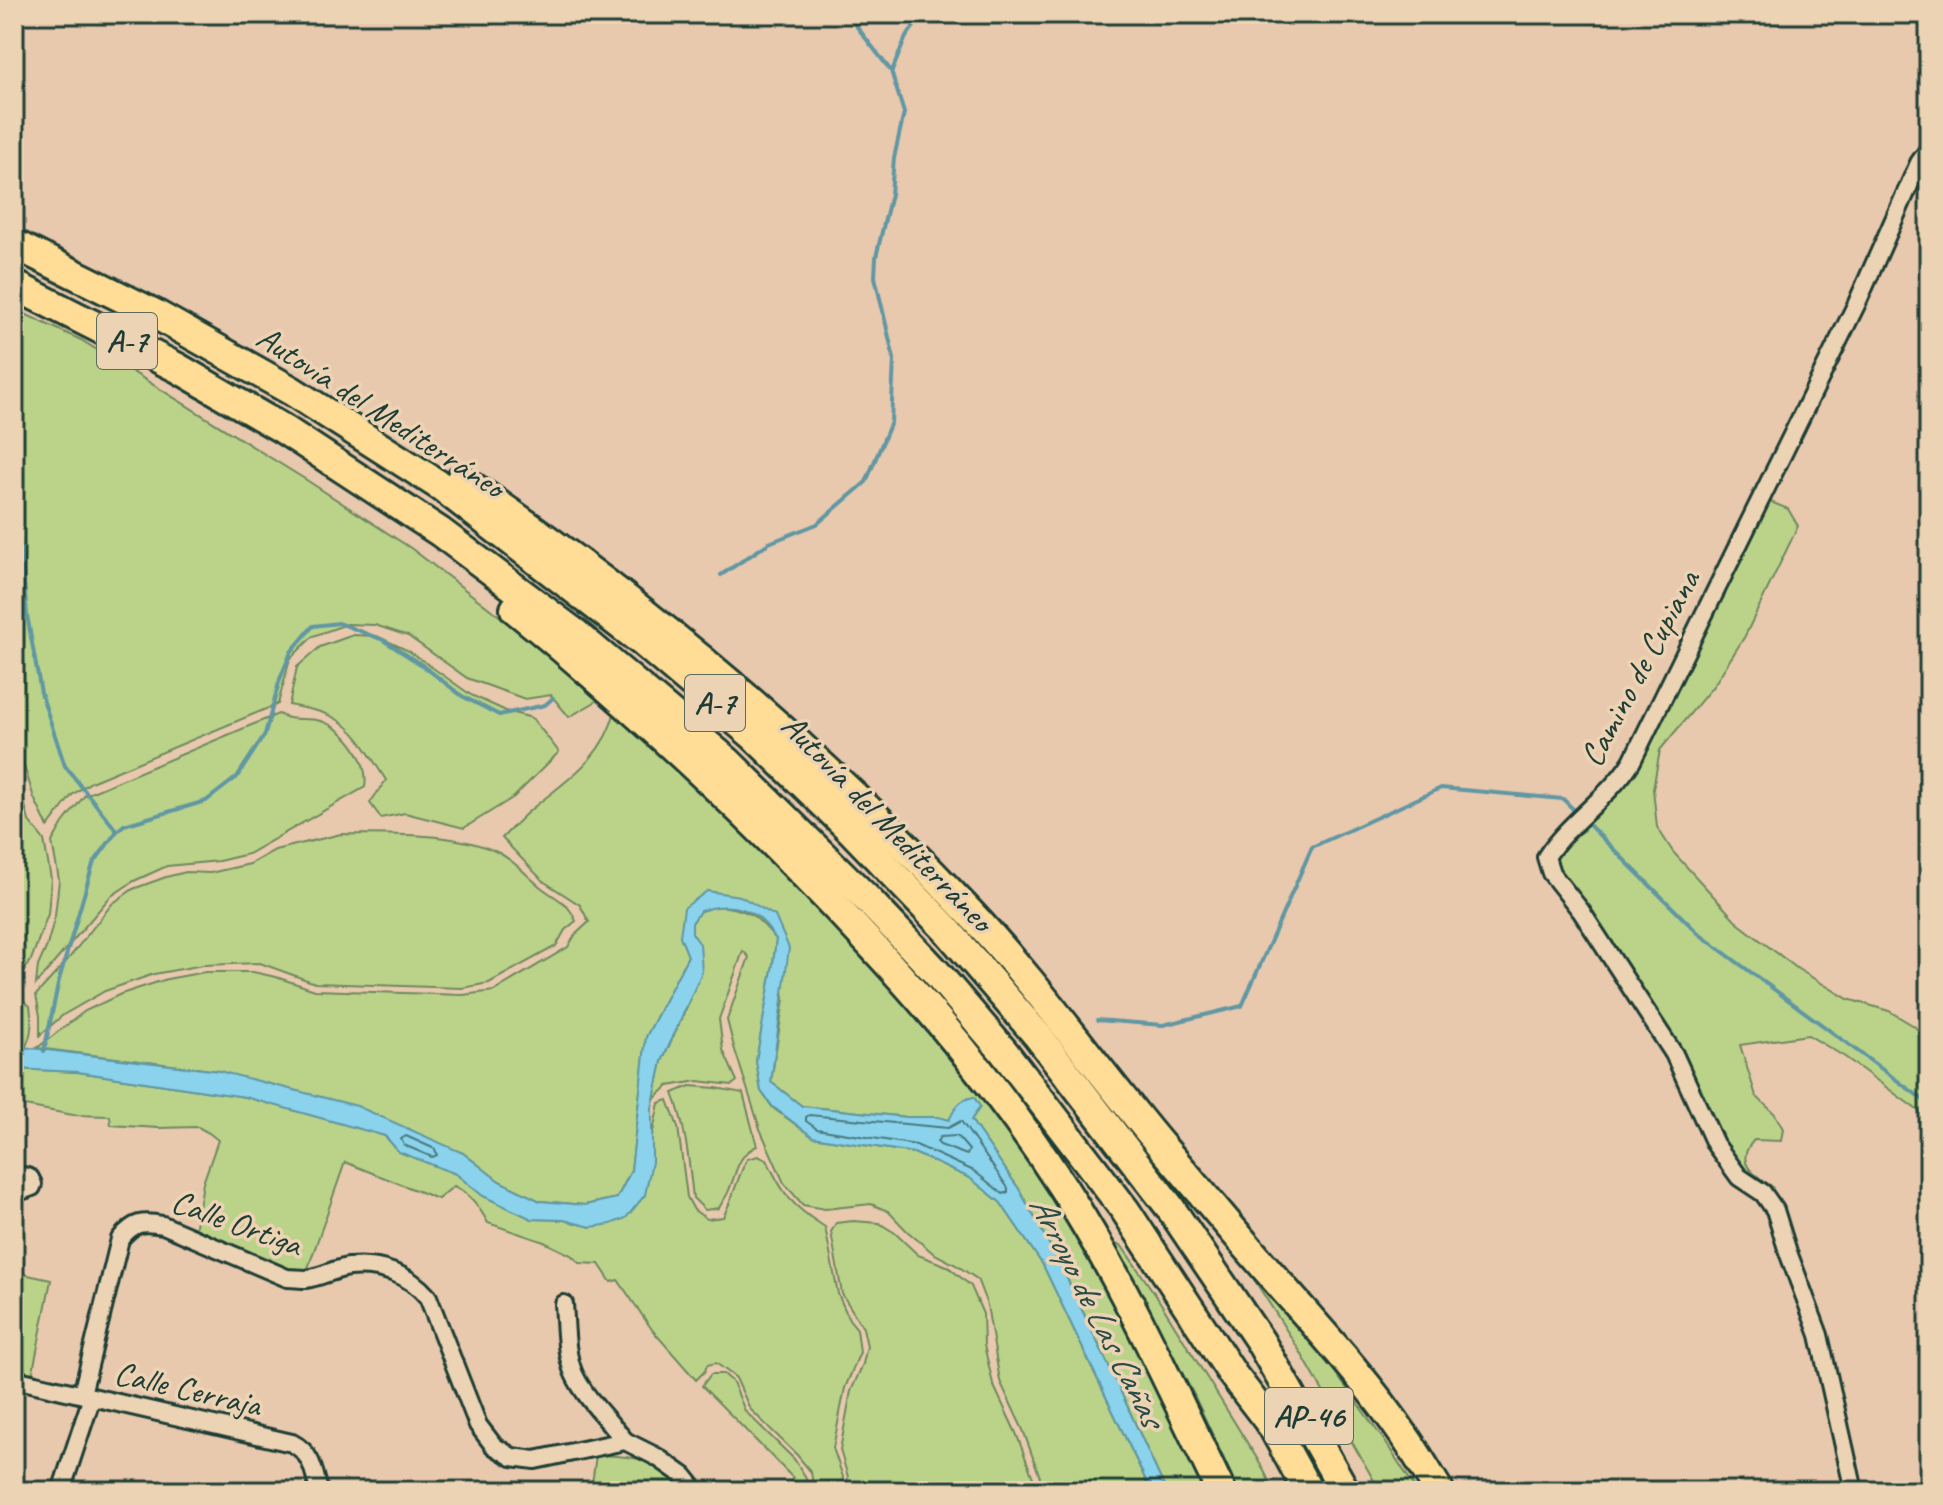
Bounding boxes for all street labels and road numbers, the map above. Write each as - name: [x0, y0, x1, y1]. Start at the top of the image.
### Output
- road number: A-7: [97, 313, 157, 369]
- street label: Autovía del Mediterráneo: [249, 315, 516, 510]
- street label: Camino de Cupiana: [1570, 561, 1710, 774]
- road number: A-7: [685, 675, 745, 731]
- street label: Autovía del Mediterráneo: [773, 704, 1006, 943]
- street label: Calle Ortiga: [166, 1179, 310, 1267]
- street label: Calle Cerraja: [111, 1351, 268, 1427]
- road number: AP-46: [1265, 1388, 1353, 1444]

